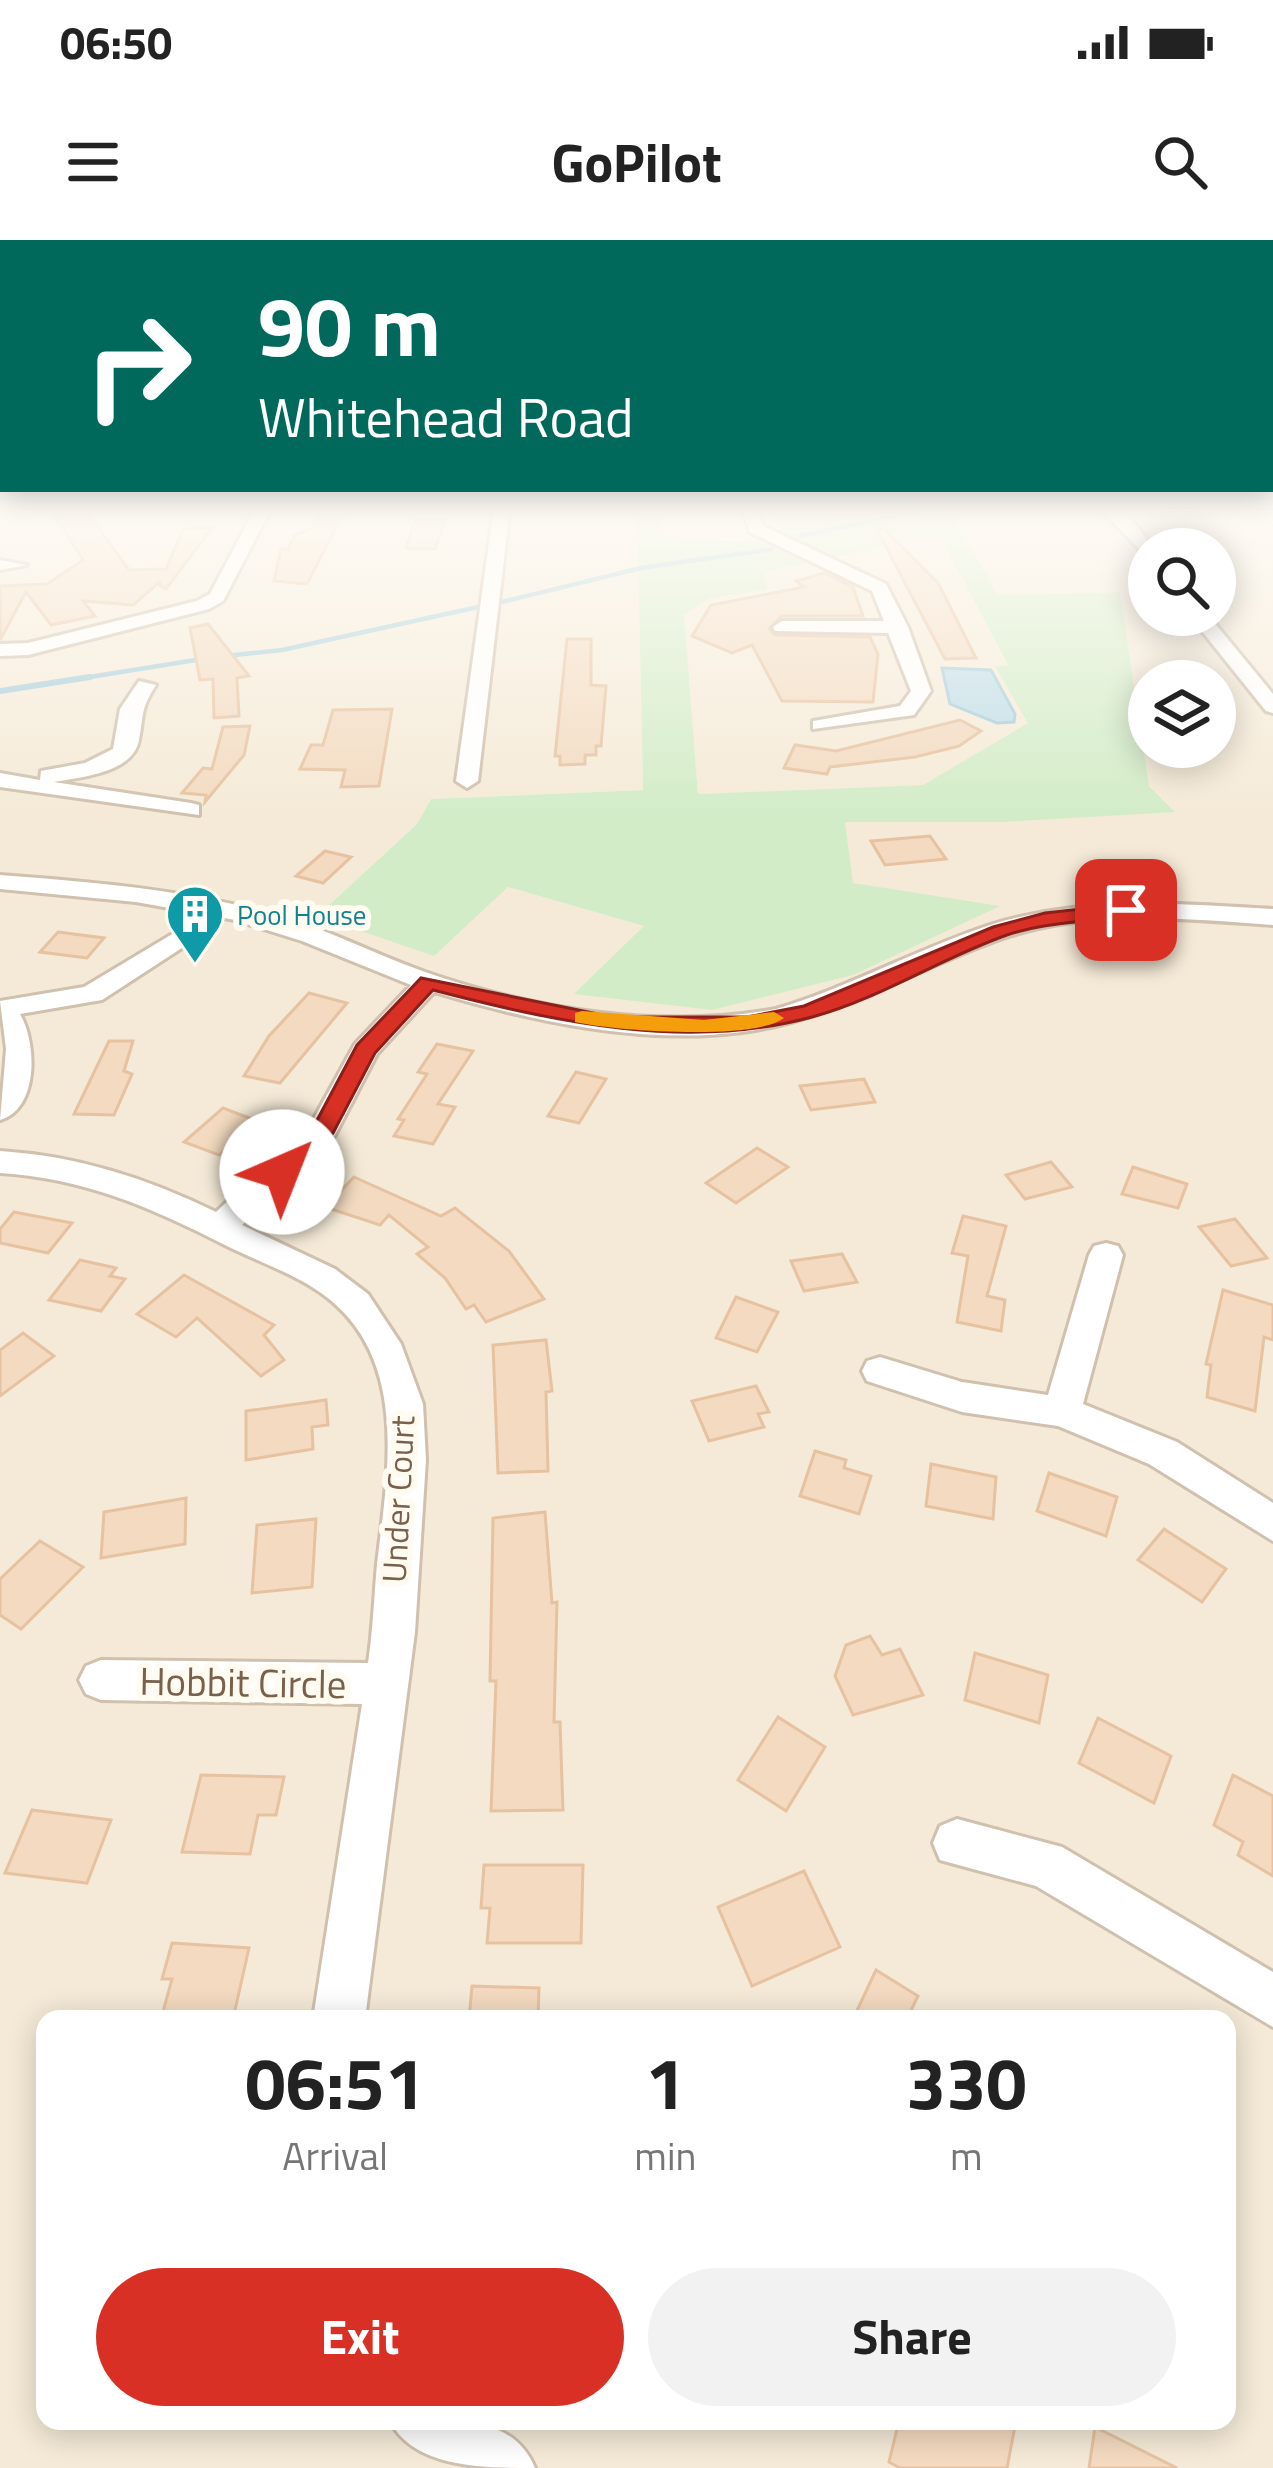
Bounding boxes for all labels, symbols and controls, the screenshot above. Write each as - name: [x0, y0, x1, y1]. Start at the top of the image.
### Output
- text: 06:50: [60, 8, 172, 76]
- text: GoPilot: [551, 121, 722, 203]
- icon: menu: [60, 129, 126, 195]
- icon: search: [1147, 129, 1213, 195]
- text: 90 m: [258, 261, 441, 389]
- icon: right: [60, 288, 216, 444]
- text: Whitehead Road: [258, 376, 634, 458]
- map controls: [1128, 528, 1236, 768]
- button: search: [1128, 528, 1236, 636]
- button: layers: [1128, 660, 1236, 768]
- pin: [1075, 859, 1177, 961]
- icon: arrive: [1093, 877, 1159, 943]
- building icon: Pool House: [164, 883, 226, 965]
- place label: Pool House: [237, 894, 366, 935]
- position arrow: [219, 1109, 345, 1235]
- street label: Under Court: [369, 1414, 427, 1584]
- street label: Hobbit Circle: [139, 1651, 347, 1713]
- text: 06:51: [245, 2027, 425, 2137]
- text: 1: [645, 2027, 686, 2137]
- text: 330: [906, 2027, 1027, 2137]
- text: Arrival: [282, 2126, 388, 2185]
- text: min: [634, 2126, 696, 2185]
- text: m: [950, 2126, 982, 2185]
- button: Exit: [96, 2268, 624, 2406]
- button: Share: [648, 2268, 1176, 2406]

